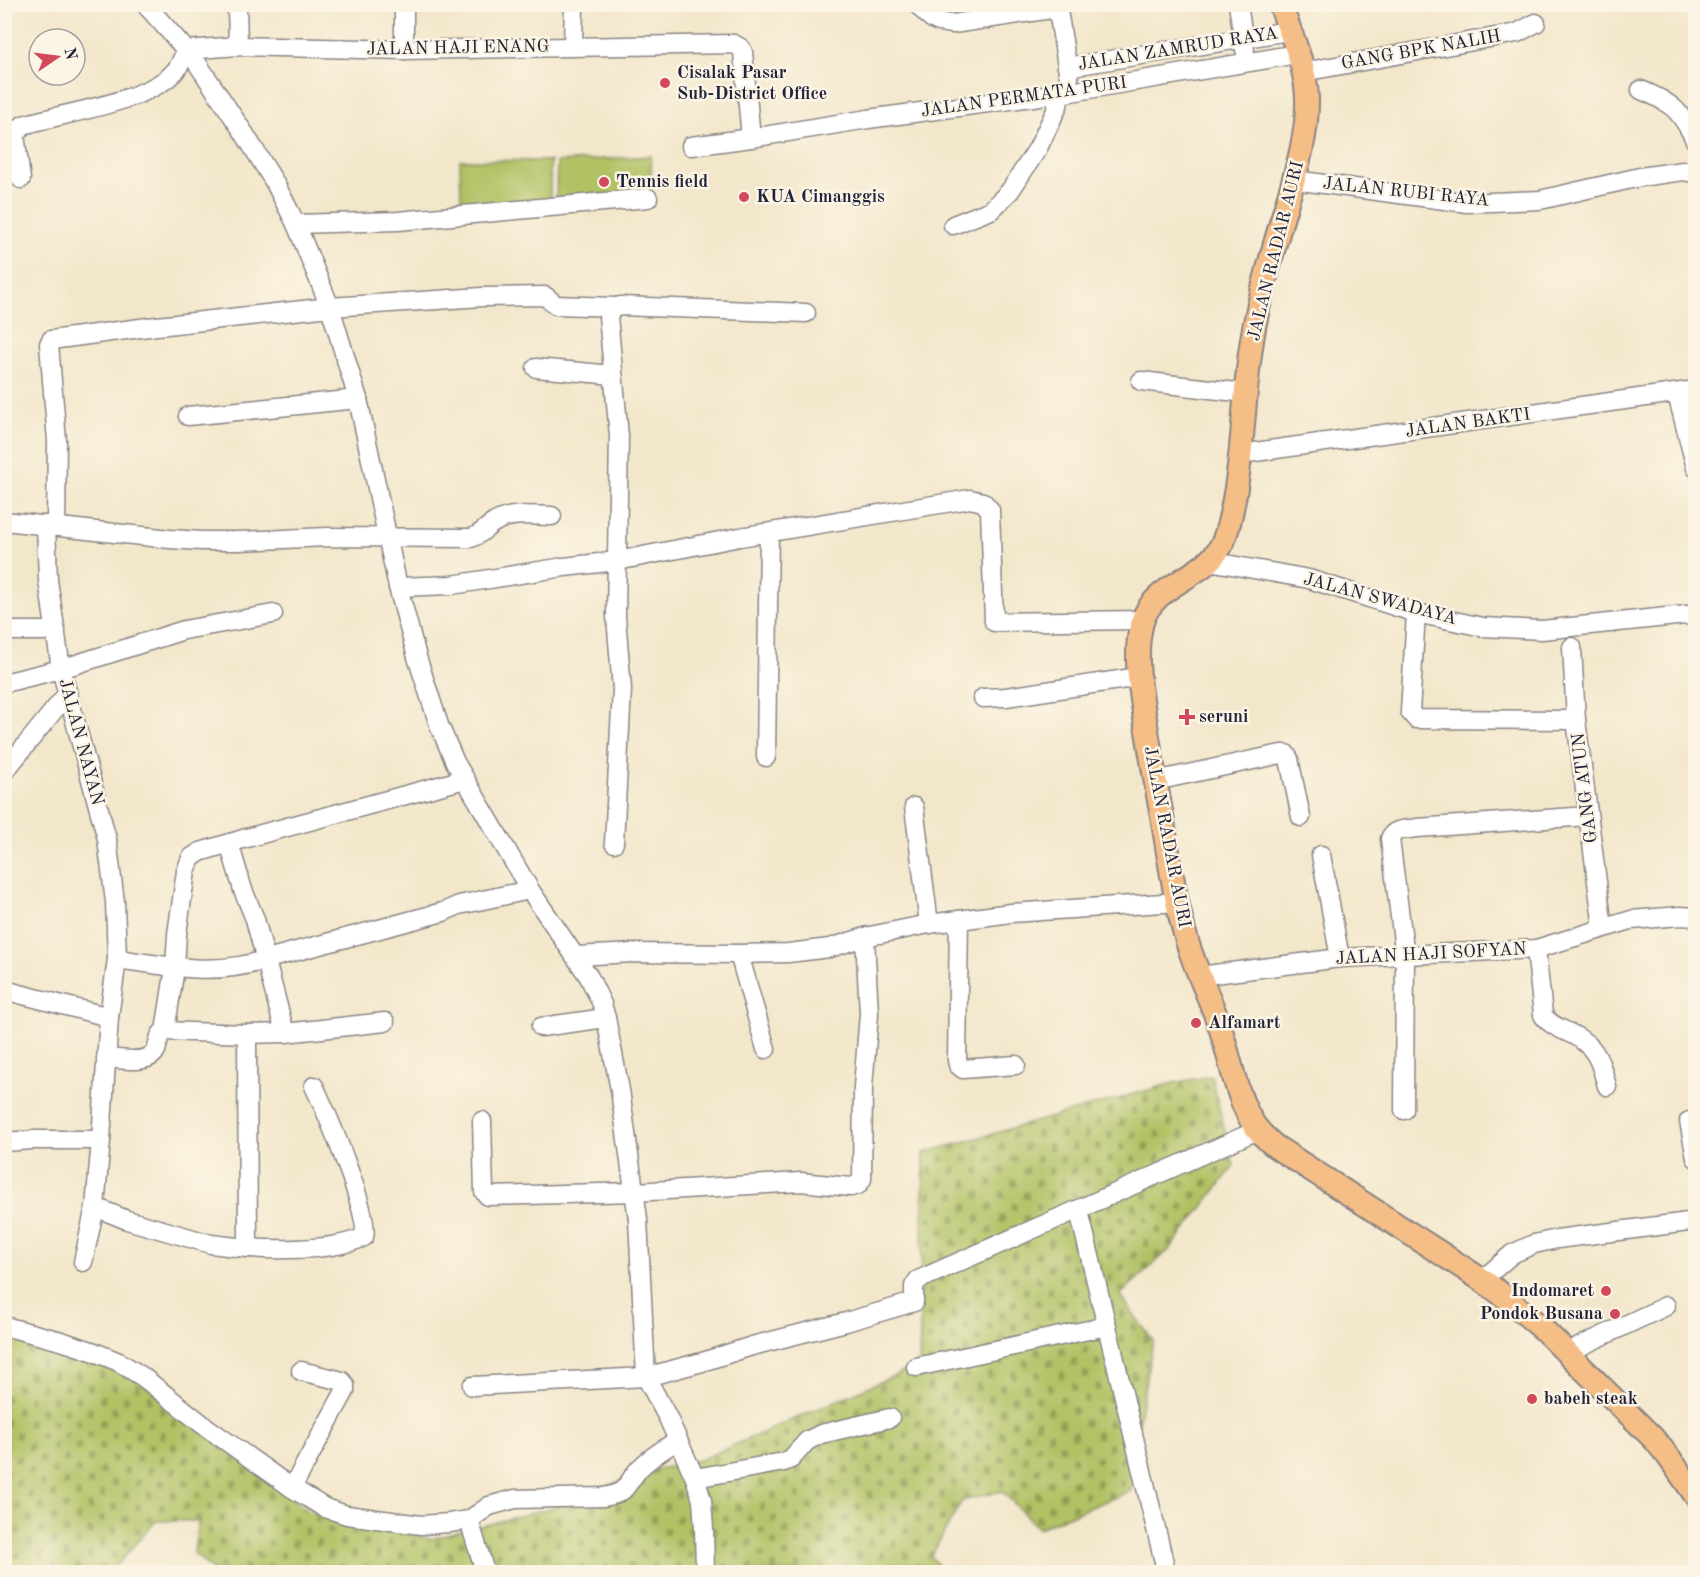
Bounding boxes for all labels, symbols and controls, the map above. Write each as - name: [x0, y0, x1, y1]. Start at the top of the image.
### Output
- street label: JALAN ZAMRUD RAYA: [1077, 24, 1280, 74]
- north arrow: [27, 27, 87, 87]
- street label: GANG BPK NALIH: [1340, 27, 1502, 73]
- street label: JALAN HAJI ENANG: [366, 37, 550, 59]
- text: N: [60, 46, 79, 62]
- place label: Cisalak Pasar Sub-District Office: [677, 64, 827, 103]
- street label: JALAN PERMATA PURI: [920, 74, 1128, 120]
- marker: Cisalak Pasar Sub-District Office: [658, 76, 672, 90]
- street label: JALAN RADAR AURI: [1245, 159, 1307, 343]
- place label: Tennis field: [616, 173, 709, 191]
- street label: JALAN RUBI RAYA: [1322, 174, 1490, 210]
- marker: Tennis field: [597, 175, 611, 189]
- place label: KUA Cimanggis: [756, 188, 885, 206]
- marker: KUA Cimanggis: [737, 190, 751, 204]
- street label: JALAN BAKTI: [1404, 405, 1532, 441]
- street label: JALAN SWADAYA: [1301, 570, 1459, 628]
- street label: JALAN NAYAN: [55, 677, 107, 808]
- place label: seruni: [1199, 708, 1248, 726]
- marker: seruni: [1180, 710, 1194, 724]
- street label: GANG ATUN: [1569, 732, 1601, 844]
- street label: JALAN RADAR AURI: [1141, 745, 1193, 929]
- street label: JALAN HAJI SOFYAN: [1335, 940, 1527, 968]
- place label: Alfamart: [1208, 1014, 1281, 1032]
- marker: Alfamart: [1189, 1016, 1203, 1030]
- place label: Indomaret: [1511, 1282, 1594, 1300]
- marker: Indomaret: [1599, 1284, 1613, 1298]
- place label: Pondok Busana: [1480, 1305, 1603, 1323]
- marker: Pondok Busana: [1608, 1307, 1622, 1321]
- place label: babeh steak: [1544, 1390, 1638, 1408]
- marker: babeh steak: [1525, 1392, 1539, 1406]

